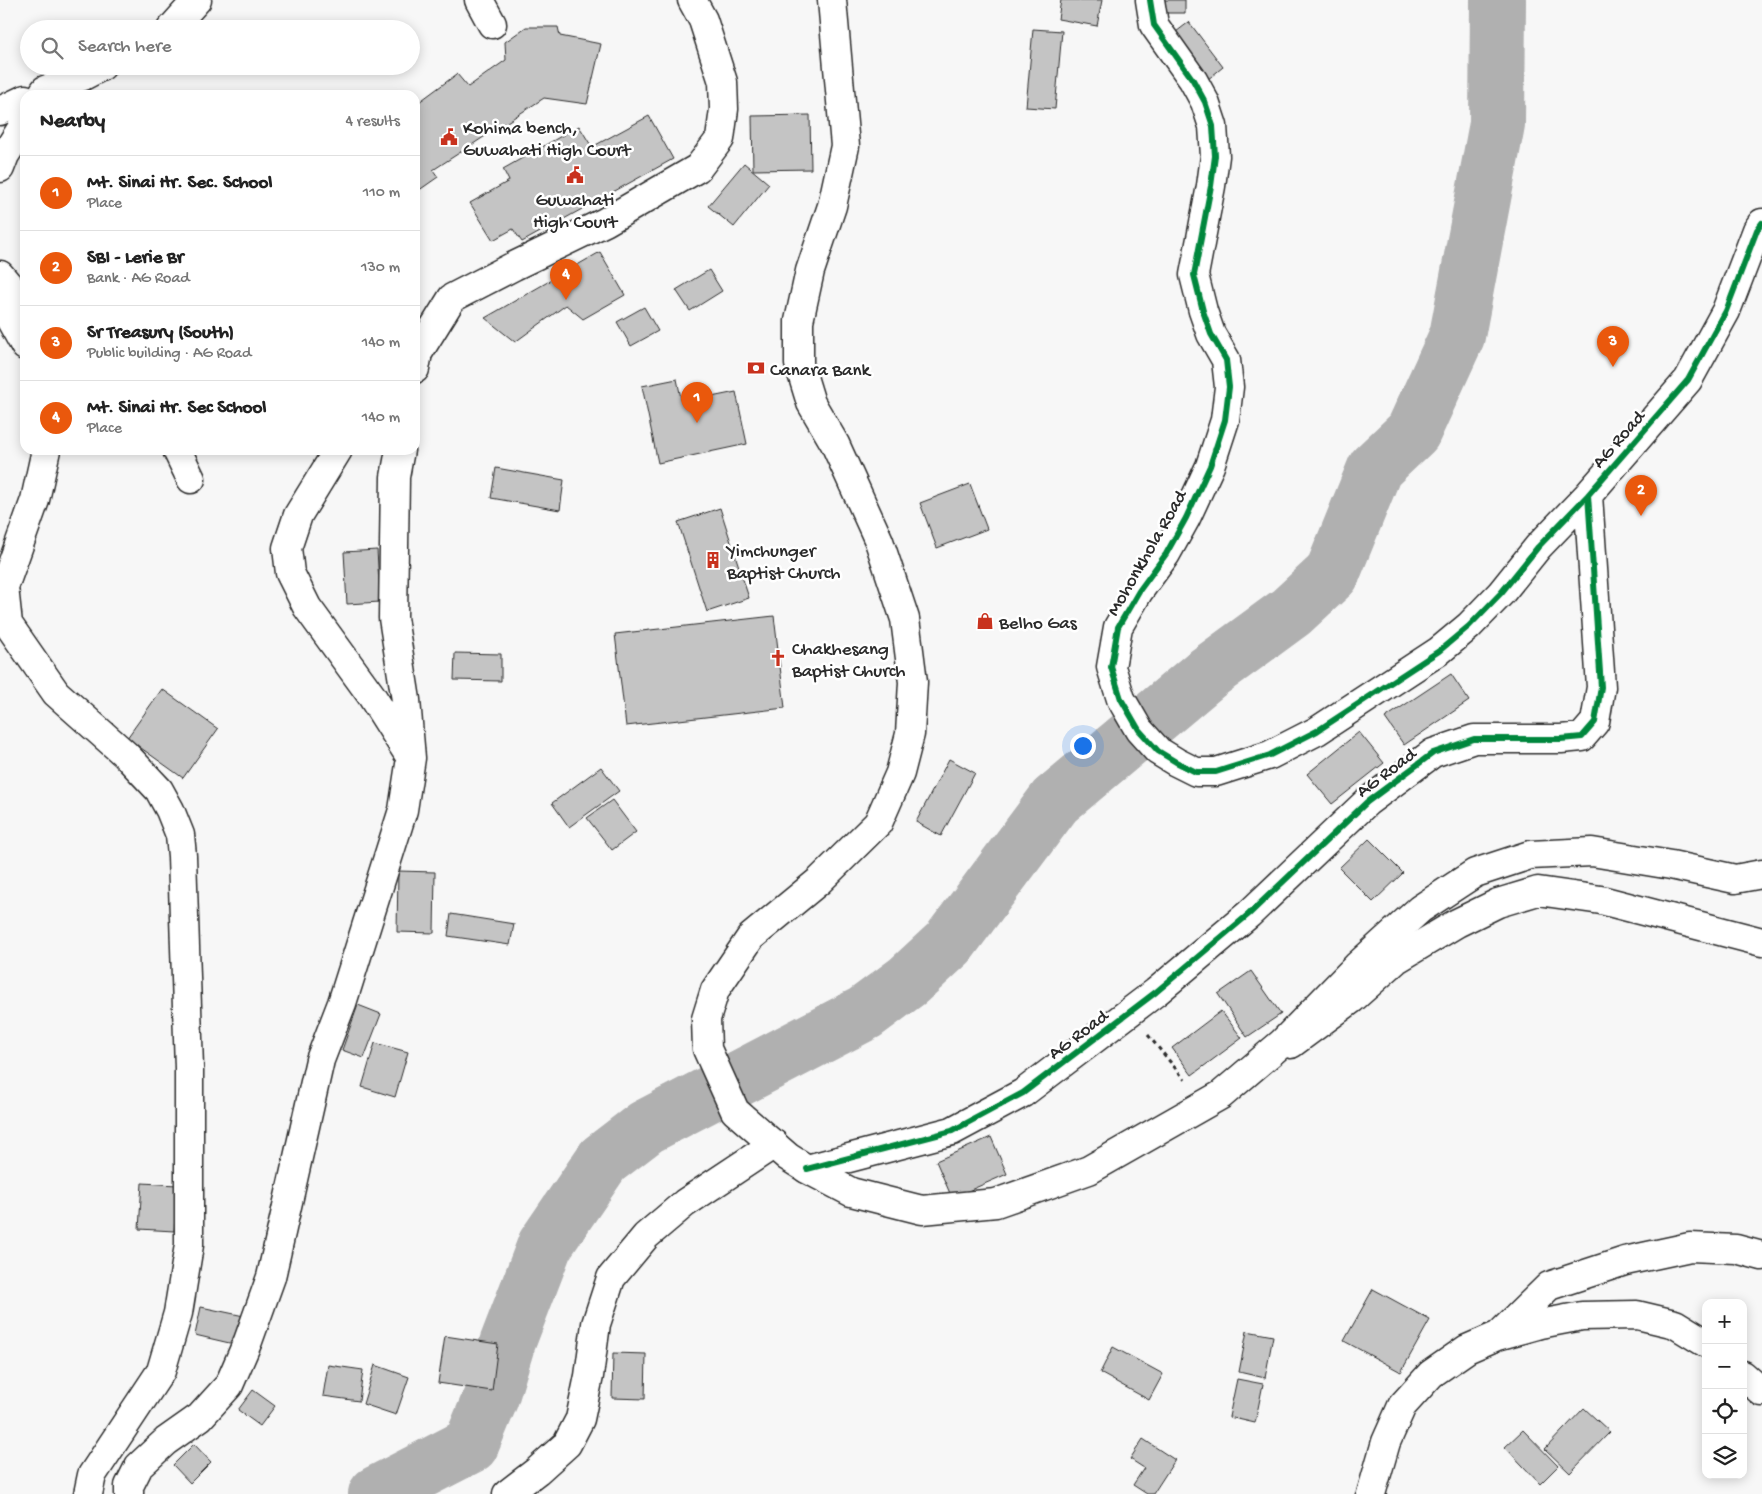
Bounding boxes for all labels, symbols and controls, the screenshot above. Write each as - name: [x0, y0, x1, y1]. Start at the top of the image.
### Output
- search box: [20, 20, 420, 75]
- icon: search: [38, 34, 66, 62]
- text: Search here: [78, 36, 172, 59]
- text: Nearby: [40, 110, 105, 135]
- text: 4 results: [345, 113, 400, 132]
- place label: Kohima bench, Guwahati High Court: [463, 118, 633, 163]
- public building icon: Kohima bench, Guwahati High Court: [439, 127, 459, 147]
- public building icon: Guwahati High Court: [565, 165, 585, 185]
- text: Mt. Sinai Hr. Sec. School: [87, 172, 273, 195]
- text: 1: [53, 184, 59, 203]
- text: 110 m: [363, 184, 400, 203]
- place label: Guwahati High Court: [533, 190, 619, 235]
- text: Place: [87, 195, 122, 214]
- text: SBI - Lerie Br: [87, 247, 183, 270]
- text: 2: [52, 259, 60, 278]
- text: 130 m: [361, 259, 400, 278]
- pin: 4: [550, 259, 582, 300]
- text: Bank · AG Road: [87, 270, 190, 289]
- text: Sr Treasury (South): [87, 322, 234, 345]
- pin: 3: [1597, 326, 1629, 367]
- text: 3: [52, 334, 60, 353]
- text: 140 m: [362, 334, 400, 353]
- text: Public building · AG Road: [87, 345, 251, 364]
- bank icon: Canara Bank: [746, 358, 766, 378]
- place label: Canara Bank: [770, 360, 871, 383]
- pin: 1: [681, 382, 713, 423]
- text: Mt. Sinai Hr. Sec School: [87, 397, 267, 420]
- street label: AG Road: [1588, 405, 1652, 474]
- text: 4: [52, 409, 60, 428]
- text: 140 m: [362, 409, 400, 428]
- text: Place: [87, 420, 122, 439]
- pin: 2: [1625, 475, 1657, 516]
- street label: Mohonkhola Road: [1103, 485, 1194, 621]
- place label: Yimchunger Baptist Church: [725, 541, 841, 586]
- building icon: Yimchunger Baptist Church: [703, 550, 723, 570]
- shop icon: Belho Gas: [975, 611, 995, 631]
- place label: Belho Gas: [998, 613, 1078, 636]
- place label: Chakhesang Baptist Church: [791, 639, 906, 684]
- church icon: Chakhesang Baptist Church: [768, 648, 788, 668]
- your location: [1070, 733, 1096, 759]
- street label: AG Road: [1353, 743, 1423, 804]
- street label: AG Road: [1045, 1005, 1115, 1066]
- map controls: [1702, 1299, 1747, 1479]
- button: +: [1702, 1299, 1747, 1344]
- button: −: [1702, 1344, 1747, 1389]
- button: locate: [1702, 1389, 1747, 1434]
- button: layers: [1702, 1434, 1747, 1479]

